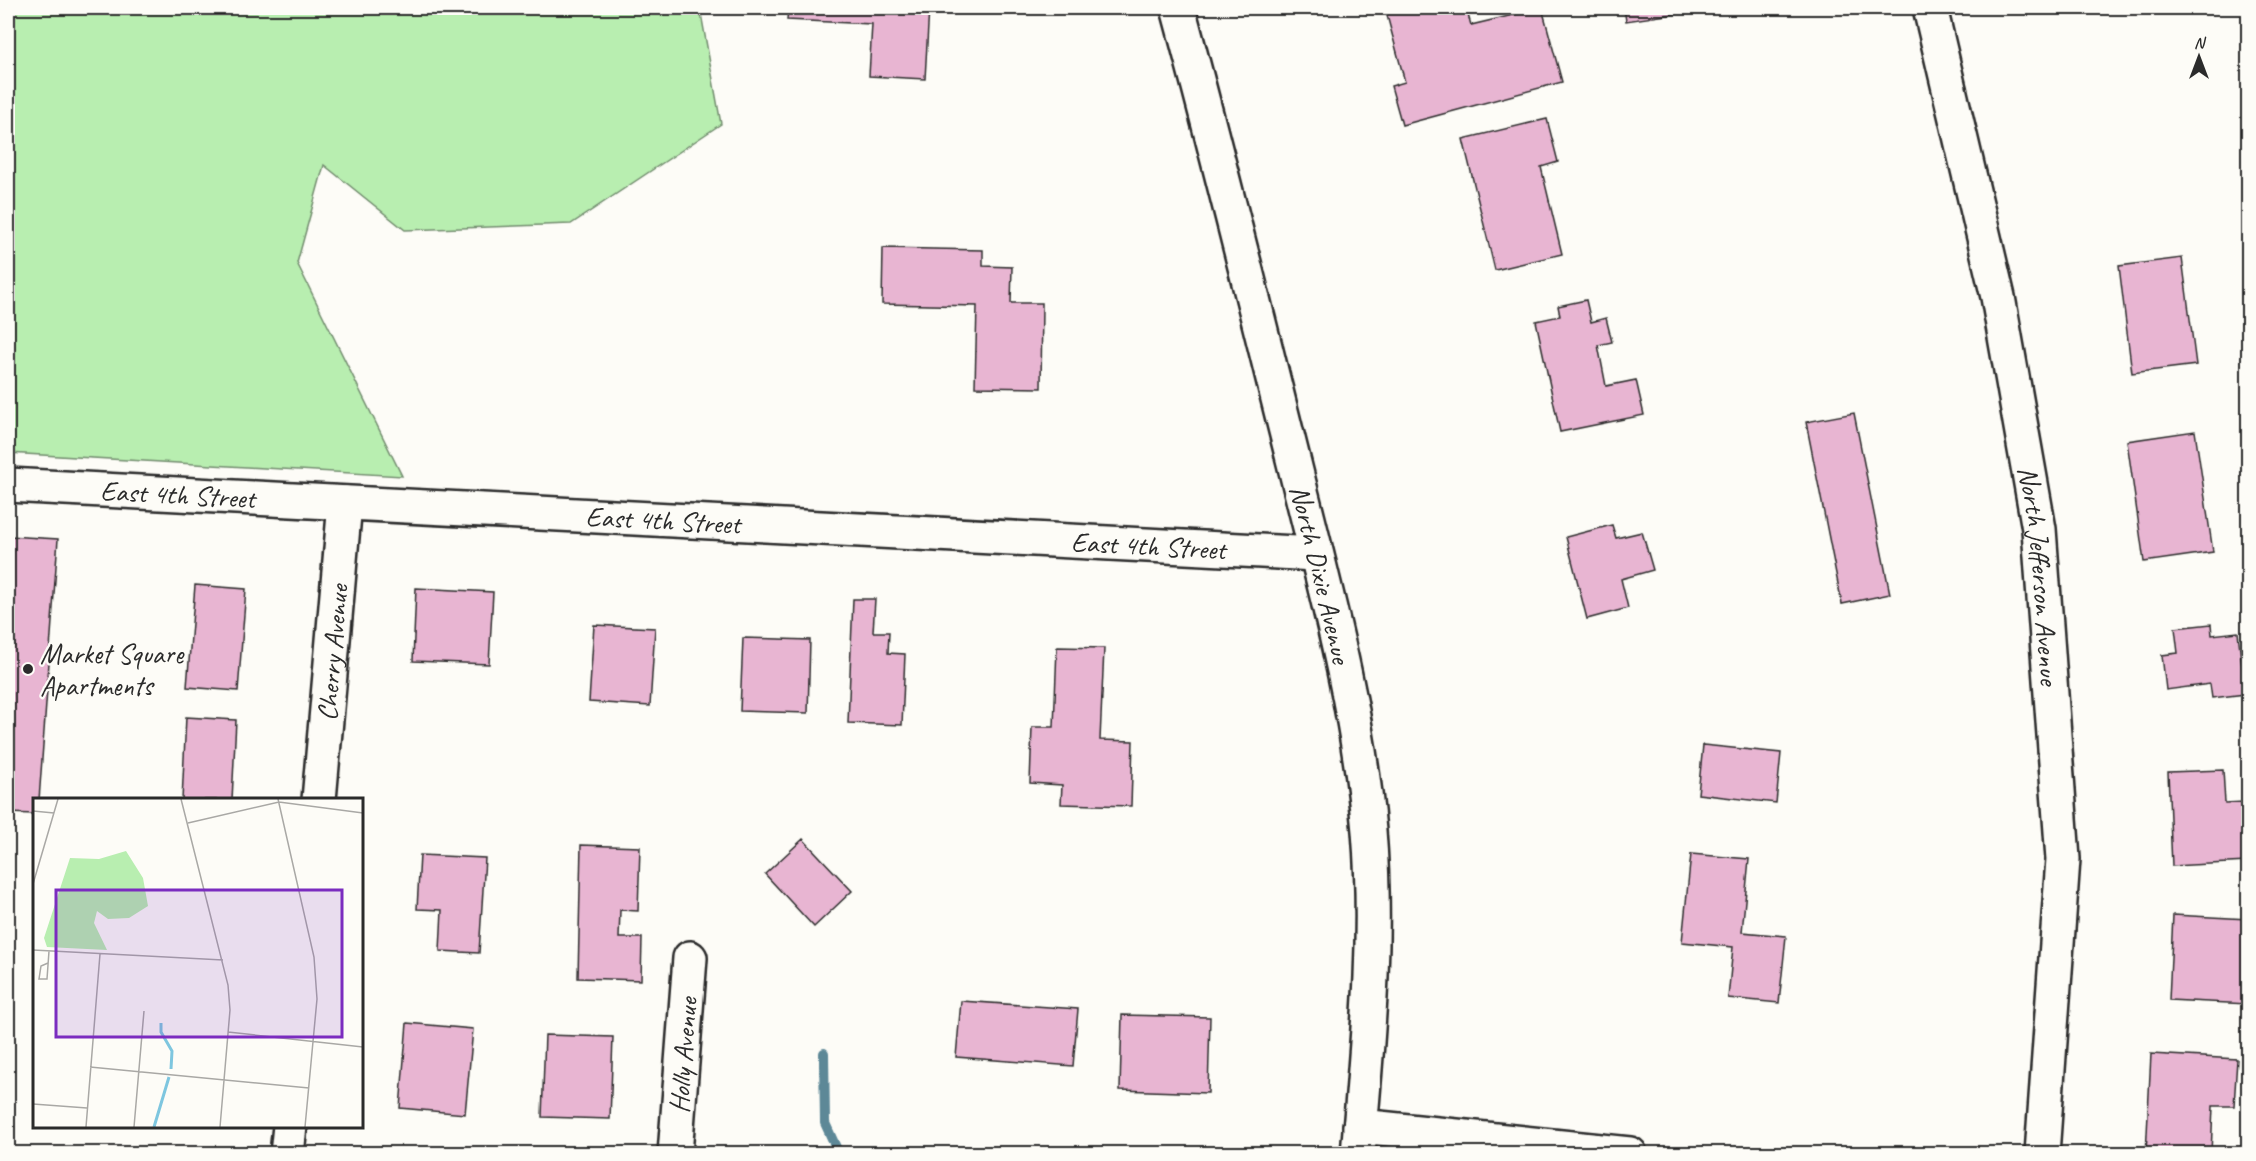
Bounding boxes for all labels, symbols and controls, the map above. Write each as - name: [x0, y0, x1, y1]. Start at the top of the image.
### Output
- north arrow: [2169, 27, 2229, 87]
- text: N: [2194, 33, 2207, 53]
- street label: North Jefferson Avenue: [2011, 464, 2068, 688]
- street label: East 4th Street: [100, 472, 259, 516]
- street label: North Dixie Avenue: [1283, 481, 1360, 668]
- street label: East 4th Street: [585, 498, 744, 541]
- street label: East 4th Street: [1070, 524, 1229, 567]
- street label: Cherry Avenue: [309, 581, 355, 722]
- place label: Market Square Apartments: [40, 636, 185, 703]
- marker: Market Square Apartments: [21, 662, 35, 676]
- inset map: [33, 798, 363, 1128]
- street label: Holly Avenue: [661, 994, 705, 1114]

